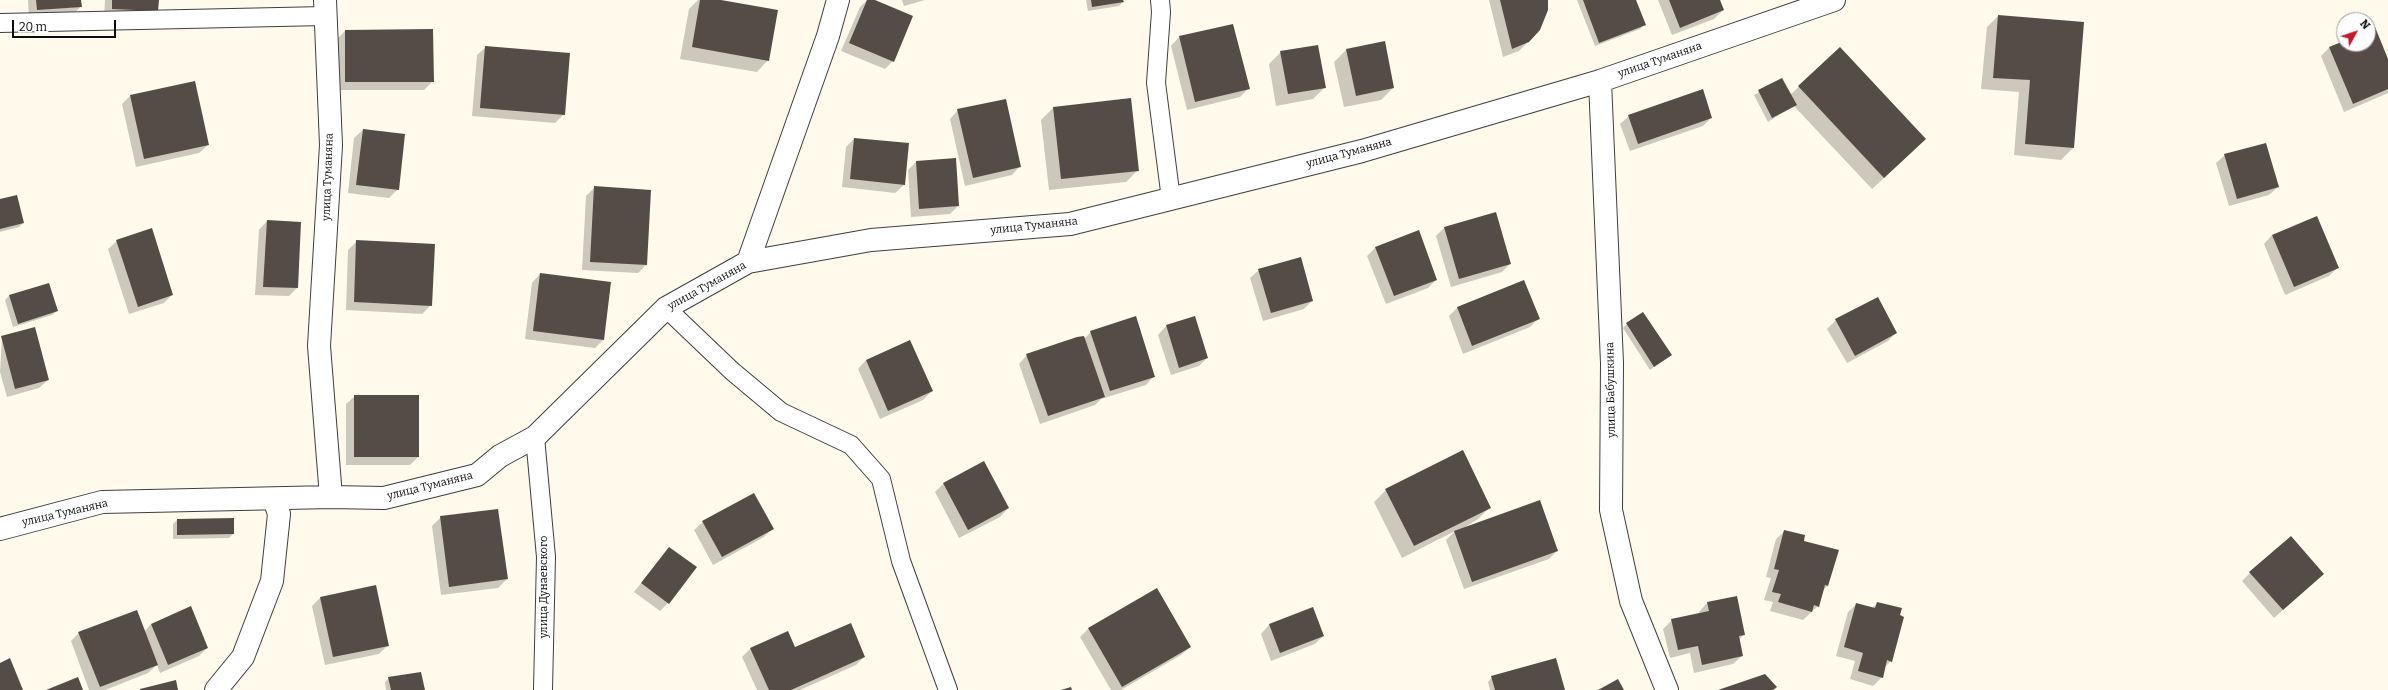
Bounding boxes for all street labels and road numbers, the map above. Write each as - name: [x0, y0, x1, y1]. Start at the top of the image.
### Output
- street label: улица Туманяна: [1616, 39, 1704, 81]
- street label: улица Туманяна: [320, 133, 336, 221]
- street label: улица Туманяна: [1305, 135, 1393, 171]
- street label: улица Туманяна: [990, 215, 1078, 237]
- street label: улица Туманяна: [665, 259, 749, 313]
- street label: улица Бабушкина: [1604, 342, 1618, 438]
- street label: улица Туманяна: [386, 469, 474, 503]
- street label: улица Туманяна: [21, 497, 109, 529]
- street label: улица Дунаевского: [537, 536, 551, 638]

